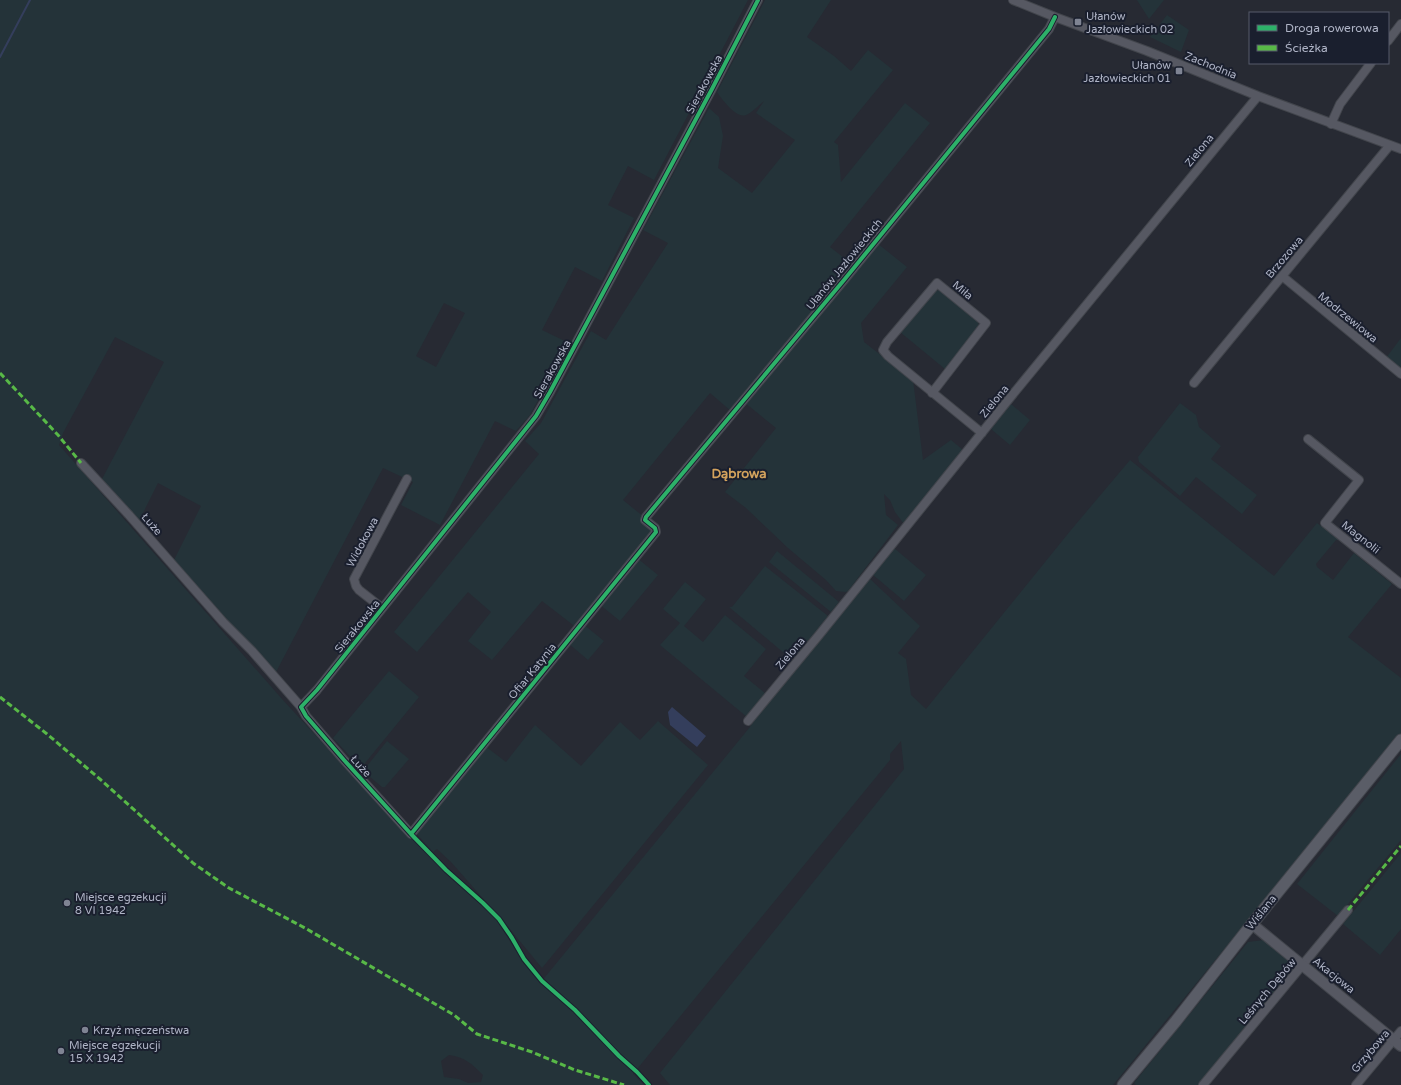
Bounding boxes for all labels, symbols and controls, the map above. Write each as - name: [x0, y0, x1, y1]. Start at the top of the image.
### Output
- place label: Ułanów Jazłowieckich 02: [1086, 10, 1174, 36]
- legend: [1249, 12, 1389, 64]
- marker: Ułanów Jazłowieckich 02: [1073, 17, 1083, 27]
- text: Droga rowerowa: [1285, 21, 1379, 35]
- text: Ścieżka: [1285, 41, 1328, 55]
- street label: Zachodnia: [1183, 49, 1239, 82]
- street label: Sierakowska: [684, 53, 725, 116]
- place label: Ułanów Jazłowieckich 01: [1083, 59, 1171, 85]
- marker: Ułanów Jazłowieckich 01: [1174, 66, 1184, 76]
- street label: Zielona: [1182, 131, 1216, 169]
- street label: Ułanów Jazłowieckich: [804, 216, 885, 312]
- street label: Brzozowa: [1263, 234, 1306, 281]
- street label: Miła: [950, 278, 975, 302]
- street label: Modrzewiowa: [1315, 289, 1380, 345]
- street label: Sierakowska: [531, 338, 574, 401]
- street label: Zielona: [977, 382, 1011, 420]
- district label: Dąbrowa: [711, 466, 767, 482]
- street label: Łuże: [139, 511, 165, 538]
- street label: Widokowa: [344, 515, 381, 569]
- street label: Magnolii: [1339, 518, 1383, 556]
- street label: Sierakowska: [332, 597, 383, 656]
- street label: Zielona: [773, 634, 808, 672]
- street label: Ofiar Katynia: [506, 641, 559, 702]
- street label: Łuże: [348, 753, 374, 780]
- place label: Miejsce egzekucji 8 VI 1942: [75, 891, 166, 917]
- street label: Wiślana: [1243, 892, 1279, 932]
- marker: Miejsce egzekucji 8 VI 1942: [62, 898, 72, 908]
- street label: Leśnych Dębów: [1236, 955, 1299, 1027]
- street label: Akacjowa: [1310, 955, 1357, 996]
- place label: Krzyż męczeństwa: [93, 1024, 189, 1037]
- marker: Krzyż męczeństwa: [80, 1025, 90, 1035]
- street label: Grzybowa: [1349, 1027, 1392, 1076]
- place label: Miejsce egzekucji 15 X 1942: [69, 1039, 160, 1065]
- marker: Miejsce egzekucji 15 X 1942: [56, 1046, 66, 1056]

